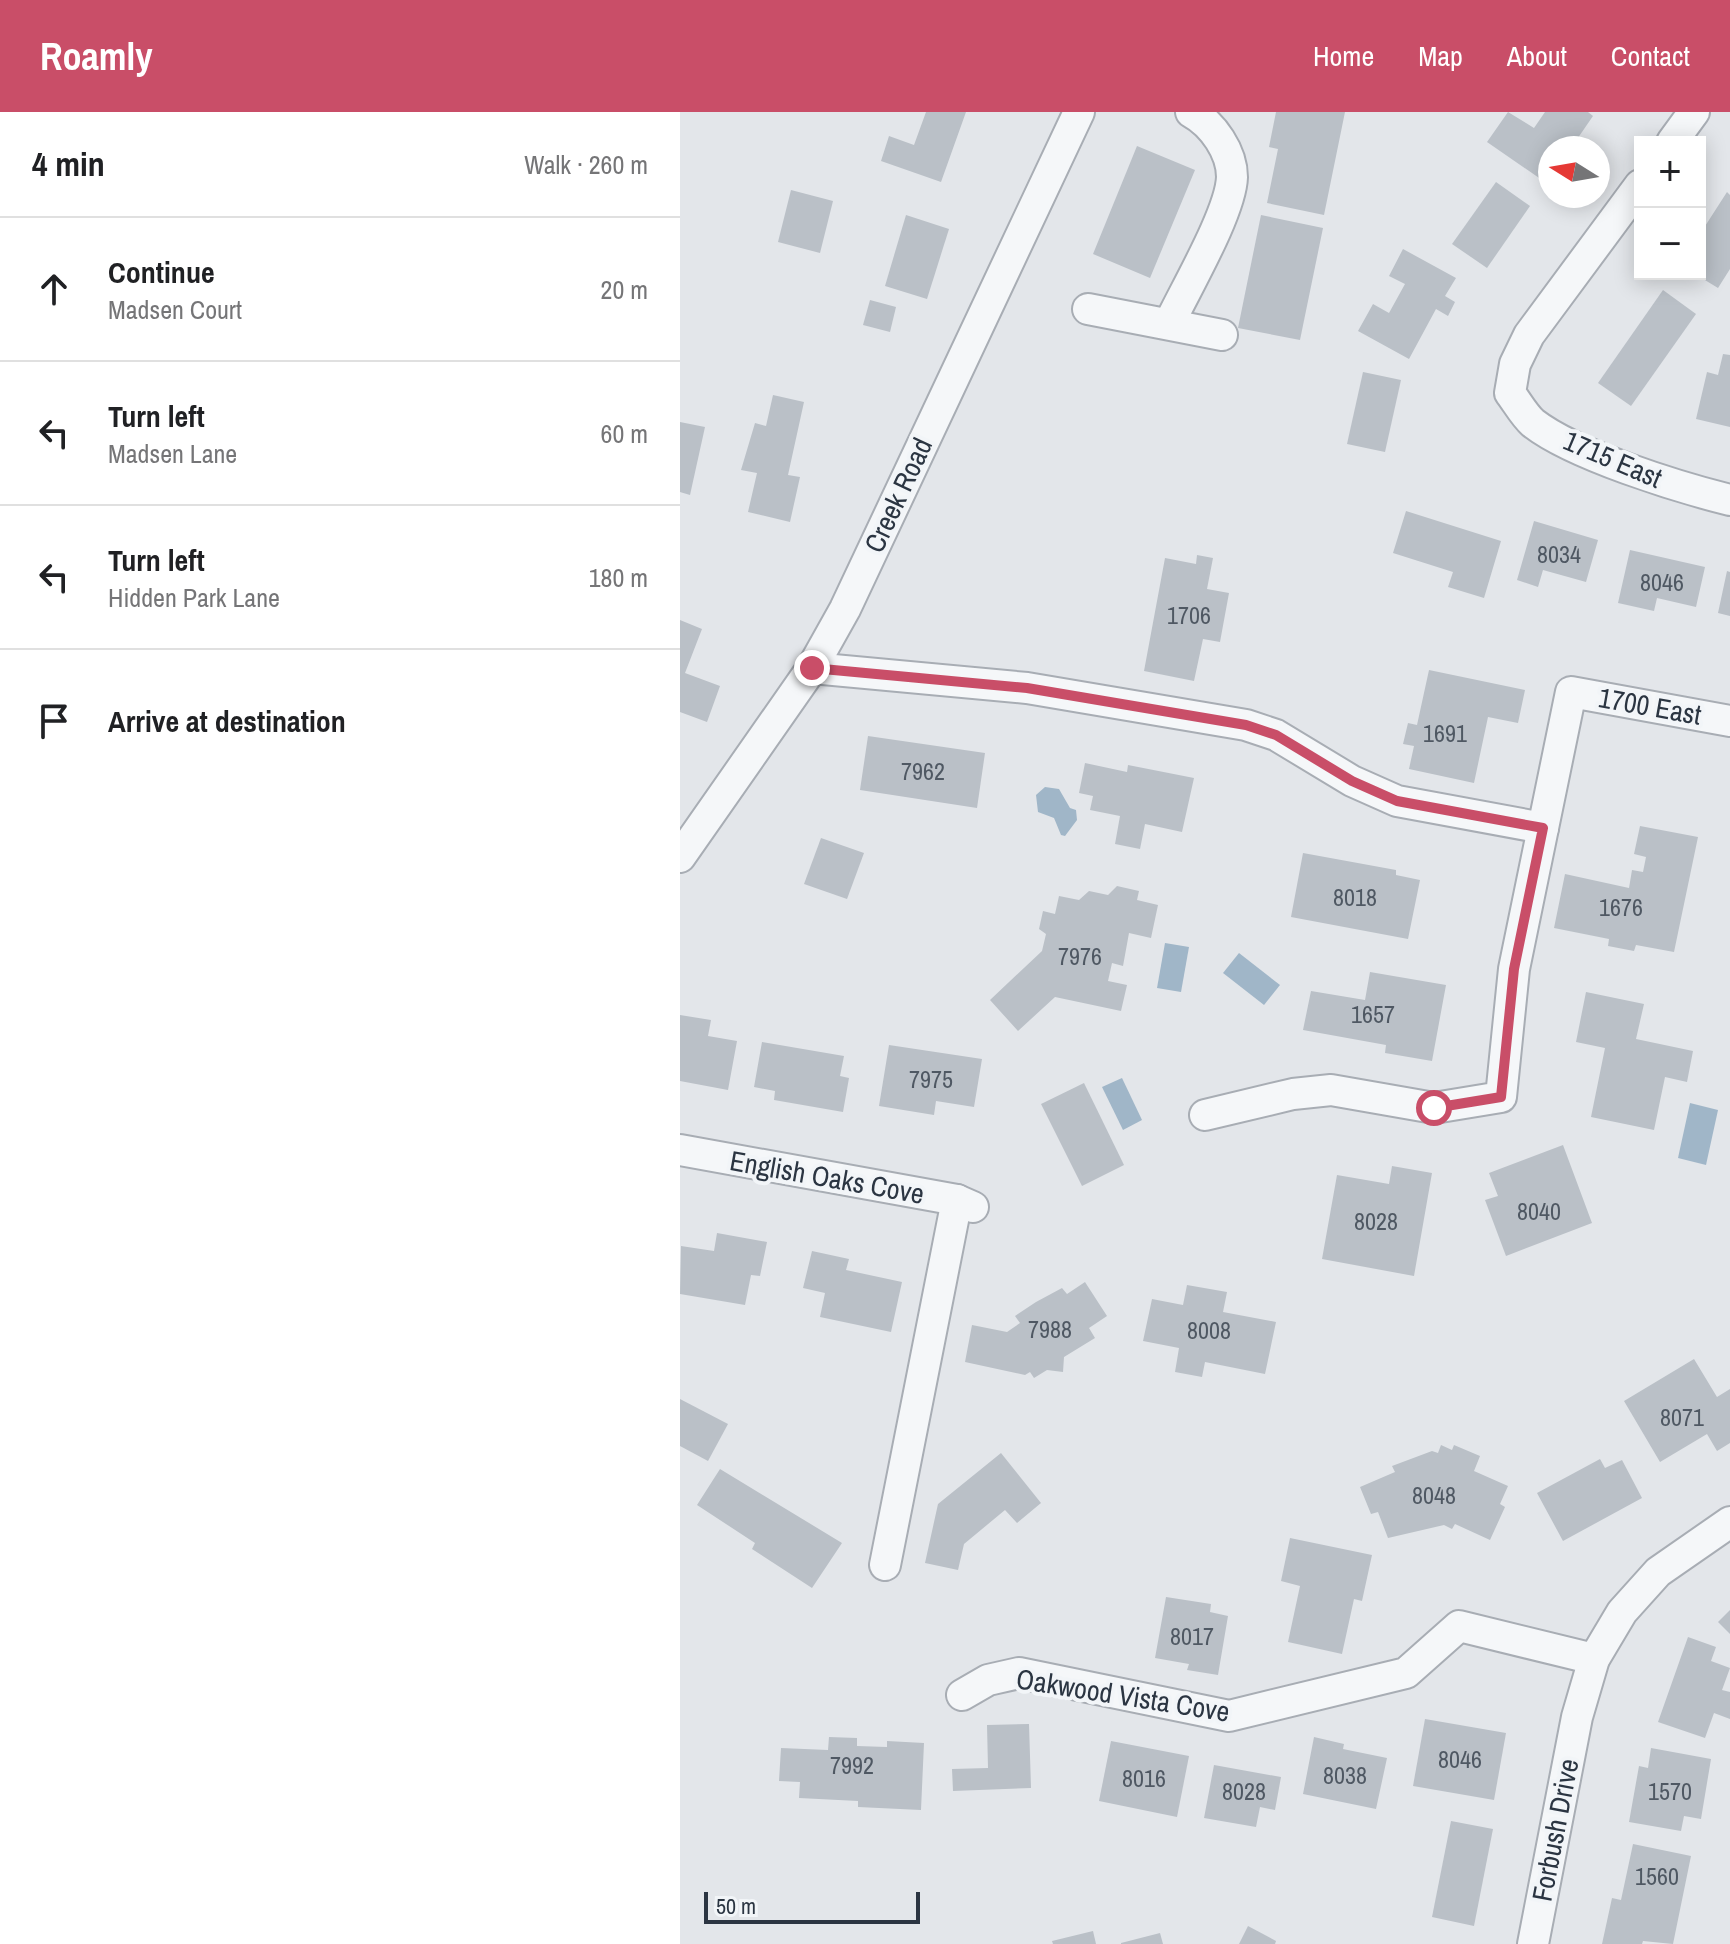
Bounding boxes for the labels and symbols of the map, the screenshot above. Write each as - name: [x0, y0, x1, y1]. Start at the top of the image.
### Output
- north arrow: [1538, 136, 1610, 208]
- street label: 1715 East: [1558, 421, 1668, 497]
- street label: Creek Road: [855, 431, 941, 559]
- house number: 8034: [1537, 538, 1581, 570]
- house number: 8046: [1640, 566, 1684, 598]
- house number: 1706: [1167, 599, 1211, 631]
- route end: [794, 650, 830, 686]
- street label: 1700 East: [1596, 678, 1704, 734]
- house number: 1691: [1423, 717, 1467, 749]
- house number: 7962: [901, 755, 945, 787]
- house number: 8018: [1333, 881, 1377, 913]
- house number: 1676: [1599, 891, 1643, 923]
- house number: 7976: [1058, 940, 1102, 972]
- house number: 1657: [1351, 998, 1395, 1030]
- house number: 7975: [909, 1063, 953, 1095]
- route start: [1416, 1090, 1452, 1126]
- street label: English Oaks Cove: [727, 1141, 927, 1213]
- house number: 8040: [1517, 1195, 1561, 1227]
- house number: 8028: [1354, 1205, 1398, 1237]
- house number: 7988: [1028, 1313, 1072, 1345]
- house number: 8008: [1187, 1314, 1231, 1346]
- house number: 8071: [1660, 1401, 1704, 1433]
- house number: 8048: [1412, 1479, 1456, 1511]
- house number: 8017: [1170, 1620, 1214, 1652]
- street label: Oakwood Vista Cove: [1014, 1659, 1232, 1731]
- house number: 8046: [1438, 1743, 1482, 1775]
- house number: 7992: [830, 1749, 874, 1781]
- street label: Forbush Drive: [1523, 1756, 1587, 1904]
- house number: 8038: [1323, 1759, 1367, 1791]
- house number: 8016: [1122, 1762, 1166, 1794]
- house number: 8028: [1222, 1775, 1266, 1807]
- house number: 1570: [1648, 1775, 1692, 1807]
- house number: 1560: [1635, 1860, 1679, 1892]
- scale bar: [704, 1888, 920, 1924]

